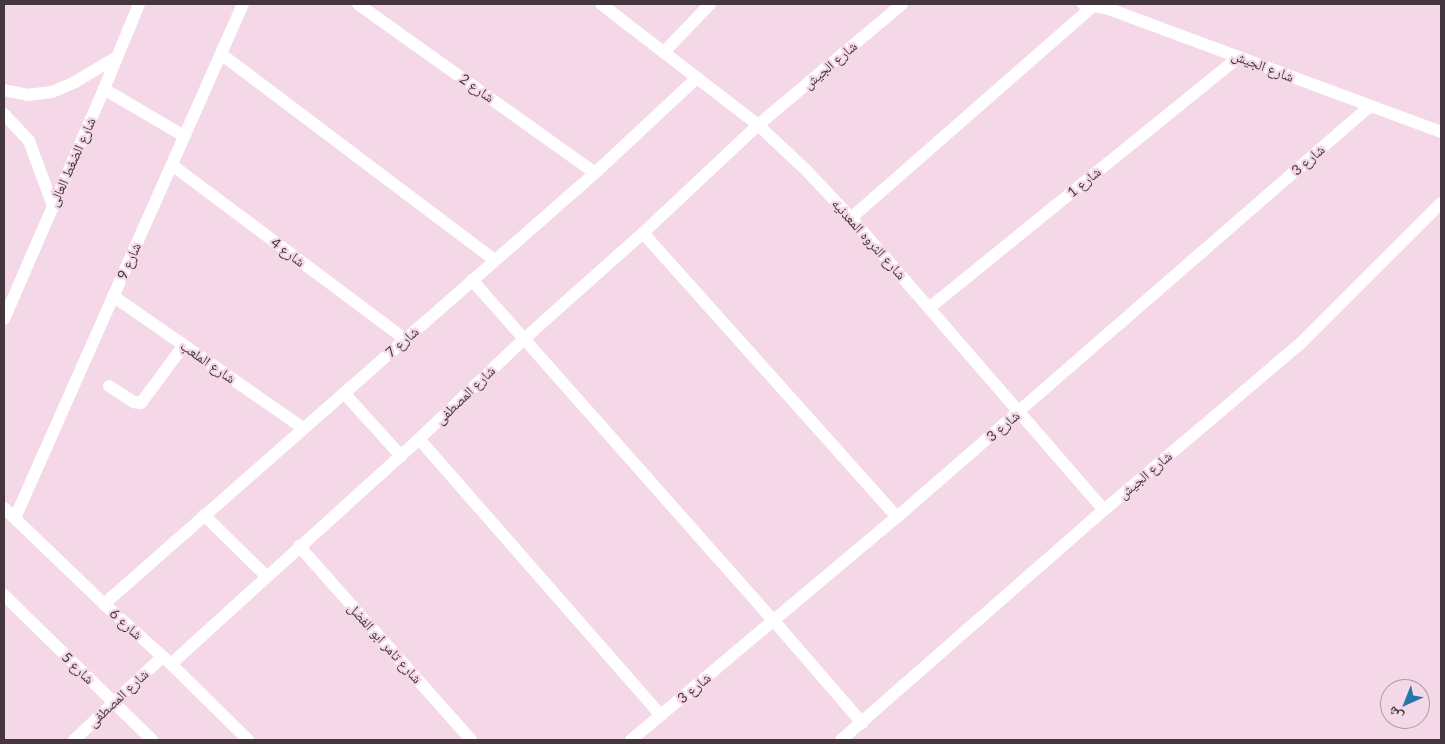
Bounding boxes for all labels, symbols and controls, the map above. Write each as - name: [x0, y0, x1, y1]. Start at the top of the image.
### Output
- street label: شارع الجيش: [800, 38, 860, 92]
- street label: شارع الجيش: [1230, 46, 1296, 86]
- street label: شارع 2: [456, 70, 498, 106]
- street label: شارع الضغط العالى: [45, 115, 99, 209]
- street label: شارع 3: [1288, 141, 1328, 179]
- street label: شارع 1: [1064, 163, 1104, 201]
- street label: شارع الثروه المعدنيه: [828, 195, 910, 283]
- street label: شارع 4: [268, 234, 308, 270]
- street label: شارع 9: [114, 240, 144, 282]
- street label: شارع 7: [382, 323, 422, 361]
- street label: شارع الملعب: [177, 337, 239, 387]
- street label: شارع المصطفى: [431, 362, 499, 428]
- street label: شارع 3: [983, 407, 1023, 445]
- street label: شارع الجيش: [1115, 448, 1175, 502]
- street label: شارع تامر ابو الفضل: [345, 599, 425, 687]
- street label: شارع 6: [106, 605, 146, 643]
- street label: شارع 5: [58, 649, 98, 687]
- street label: شارع المصطفى: [84, 666, 152, 730]
- street label: شارع 3: [674, 669, 714, 707]
- north arrow: [1380, 679, 1430, 729]
- text: ش: [1384, 703, 1406, 726]

